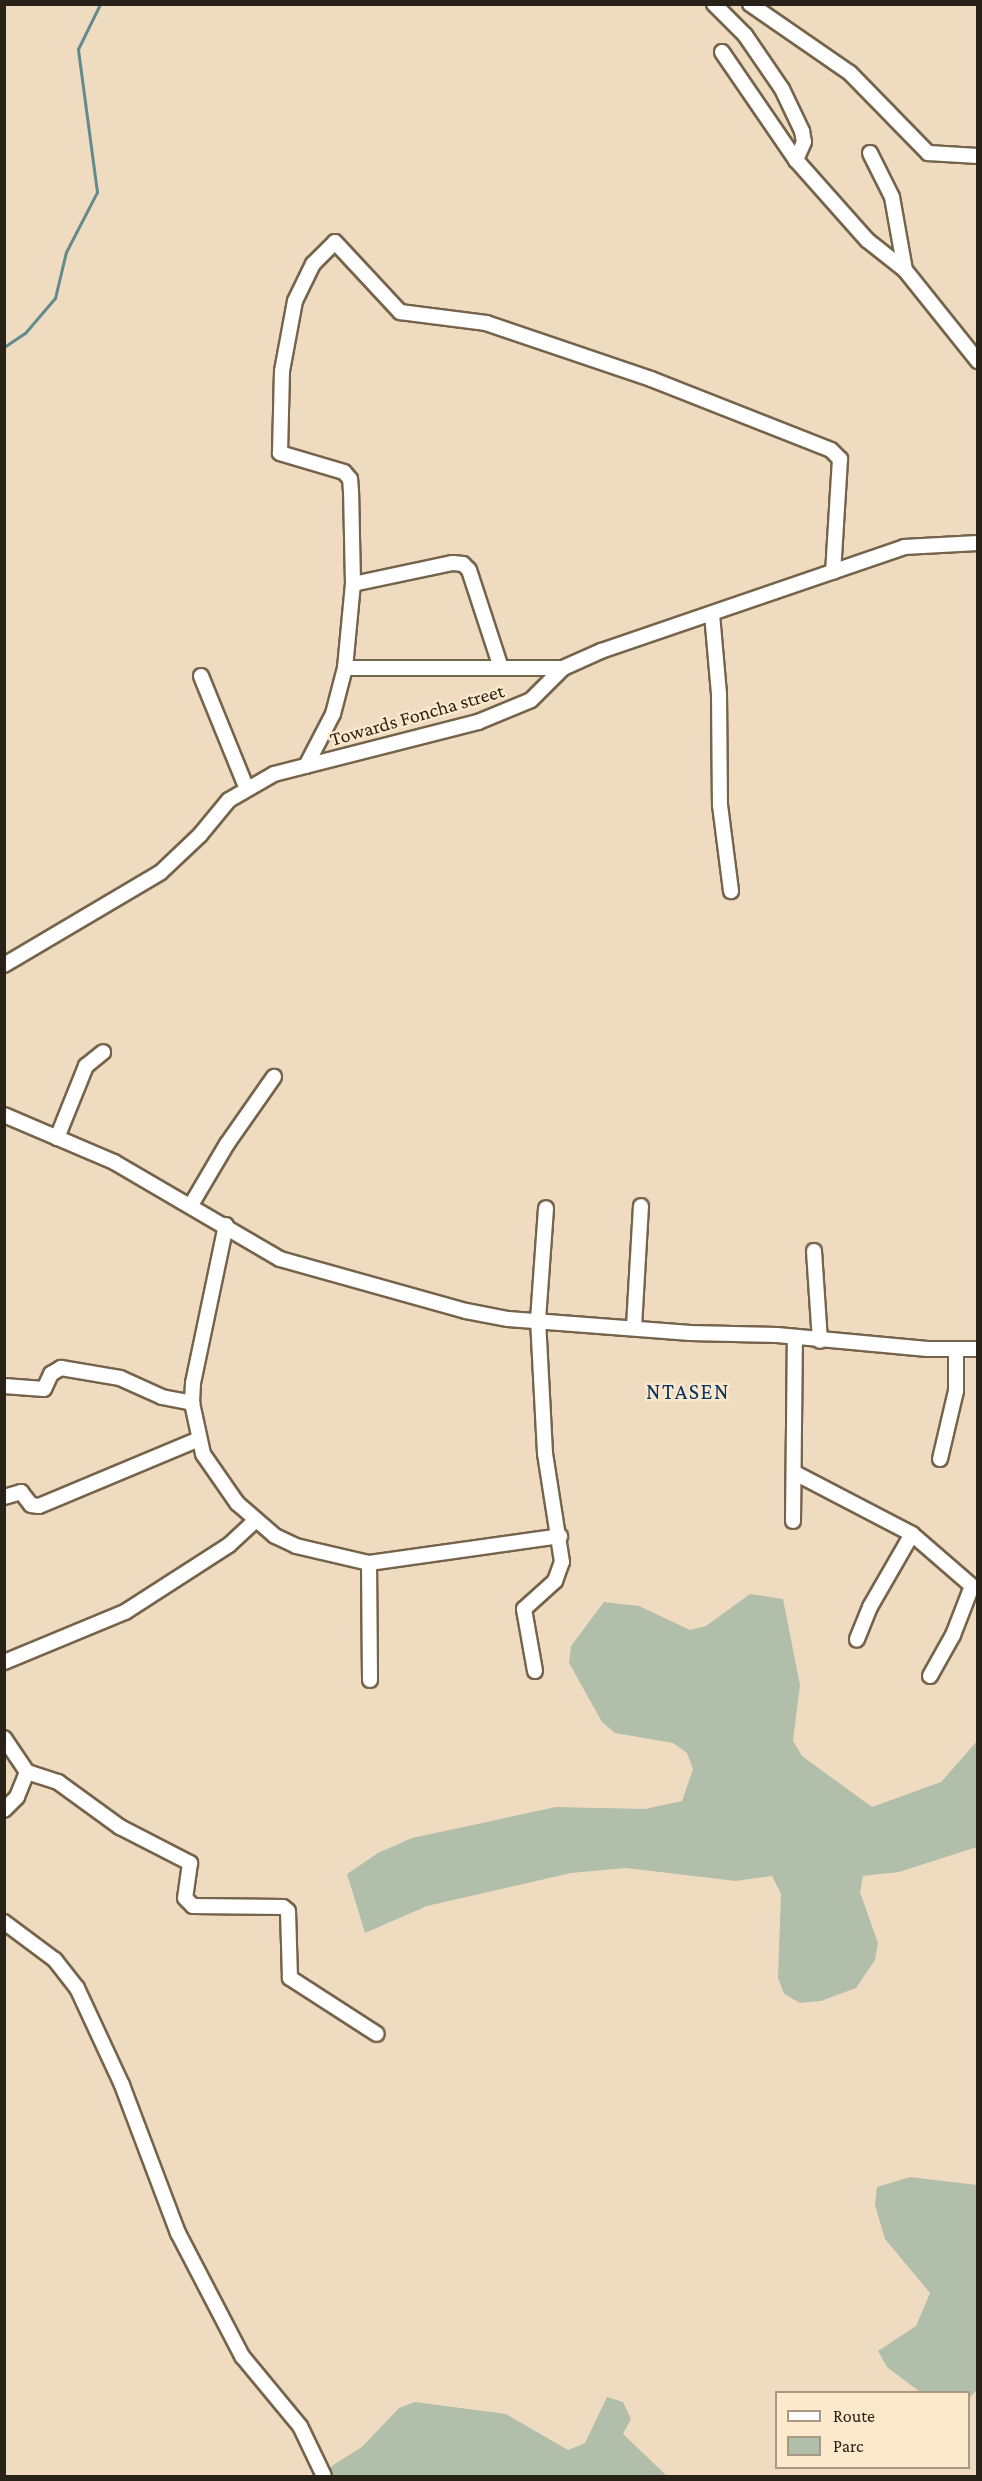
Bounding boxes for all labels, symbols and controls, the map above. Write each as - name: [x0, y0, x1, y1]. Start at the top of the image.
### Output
- street label: Towards Foncha street: [327, 679, 507, 751]
- district label: NTASEN: [646, 1379, 730, 1405]
- legend: [775, 2391, 970, 2469]
- text: Route: [833, 2406, 875, 2426]
- text: Parc: [833, 2436, 864, 2456]

